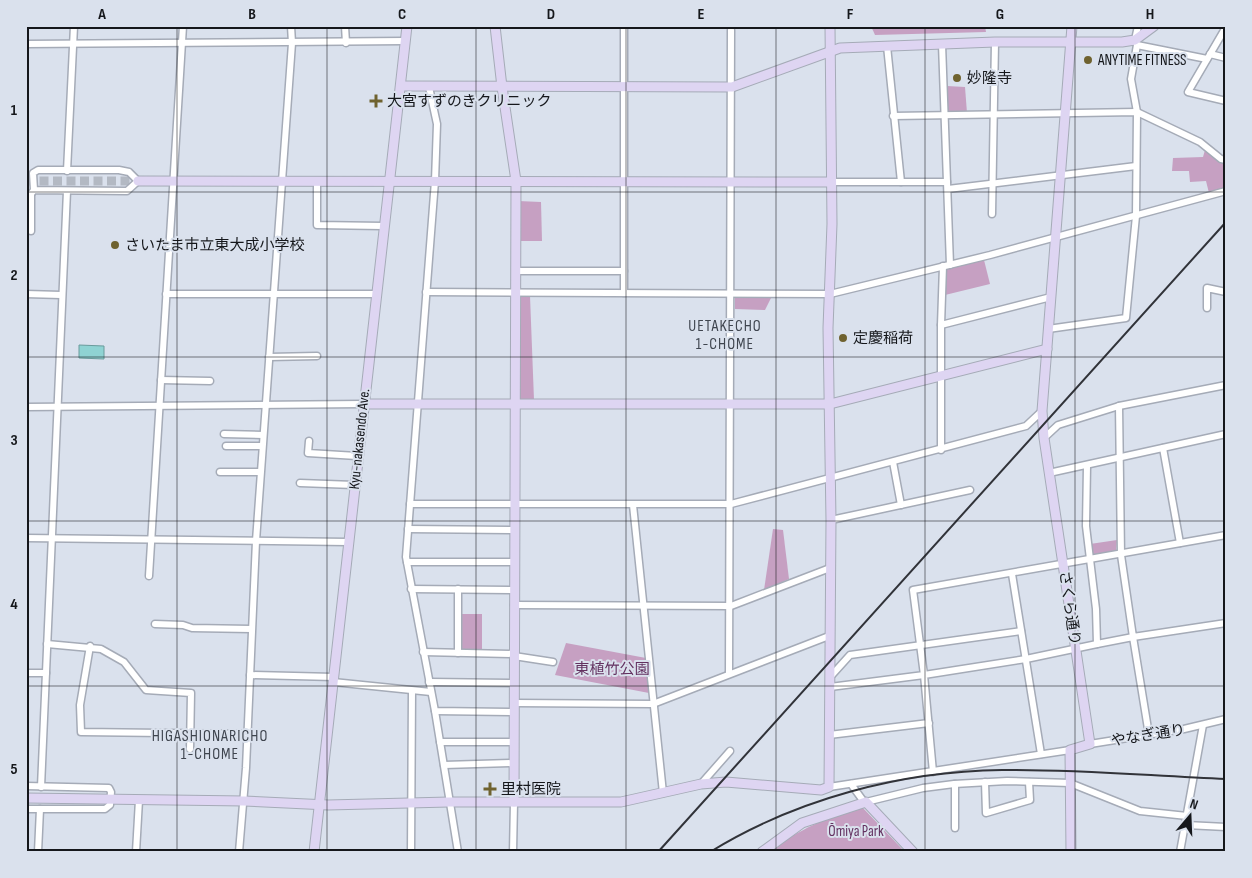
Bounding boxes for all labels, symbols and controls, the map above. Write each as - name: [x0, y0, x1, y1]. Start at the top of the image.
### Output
- text: A: [97, 5, 106, 24]
- text: B: [248, 5, 256, 24]
- text: C: [398, 5, 406, 24]
- text: D: [547, 5, 555, 24]
- text: E: [698, 5, 705, 24]
- text: F: [847, 5, 854, 24]
- text: G: [996, 5, 1004, 24]
- text: H: [1146, 5, 1154, 24]
- place label: ANYTIME FITNESS: [1097, 51, 1186, 70]
- marker: ANYTIME FITNESS: [1082, 54, 1094, 66]
- place label: 妙隆寺: [967, 69, 1012, 88]
- marker: 妙隆寺: [951, 72, 963, 84]
- place label: 大宮すずのきクリニック: [387, 92, 552, 111]
- marker: 大宮すずのきクリニック: [369, 94, 383, 108]
- text: 1: [11, 101, 18, 120]
- place label: さいたま市立東大成小学校: [125, 236, 305, 255]
- marker: さいたま市立東大成小学校: [109, 239, 121, 251]
- text: 2: [10, 266, 18, 285]
- district label: UETAKECHO 1-CHOME: [688, 317, 762, 354]
- place label: 定慶稲荷: [853, 329, 913, 348]
- marker: 定慶稲荷: [837, 332, 849, 344]
- street label: Kyu-nakasendo Ave.: [345, 388, 374, 490]
- text: 3: [10, 431, 18, 450]
- street label: さくら通り: [1055, 570, 1084, 647]
- text: 4: [10, 595, 18, 614]
- park label: 東植竹公園: [574, 660, 650, 679]
- street label: やなぎ通り: [1110, 720, 1187, 751]
- district label: HIGASHIONARICHO 1-CHOME: [152, 727, 268, 764]
- text: 5: [10, 760, 18, 779]
- place label: 里村医院: [501, 780, 561, 799]
- marker: 里村医院: [483, 782, 497, 796]
- north arrow: [1164, 790, 1214, 840]
- text: N: [1188, 795, 1200, 813]
- park label: Ōmiya Park: [828, 822, 884, 841]

